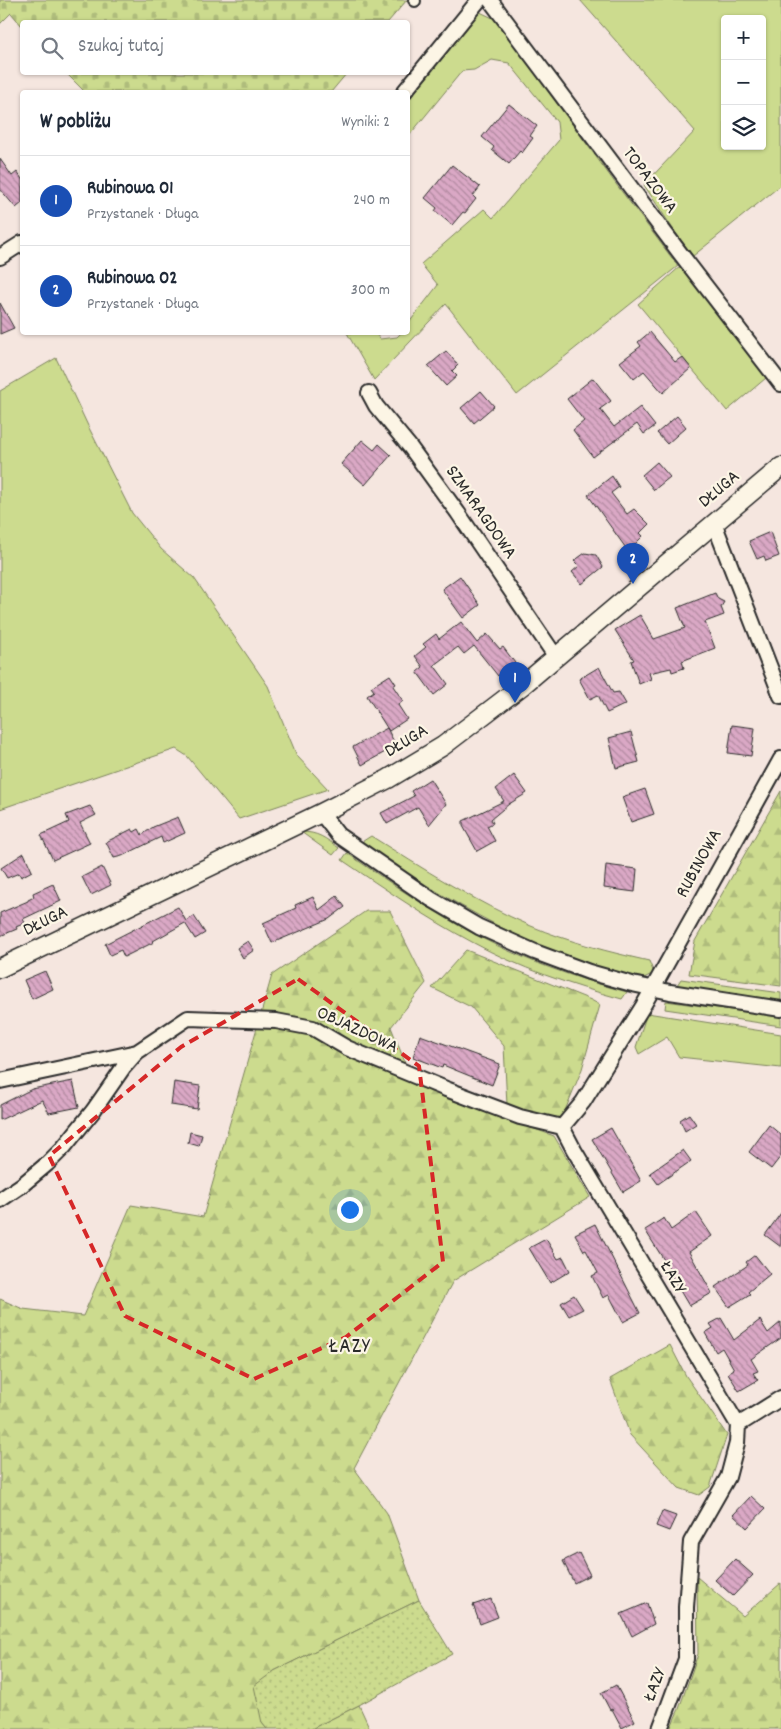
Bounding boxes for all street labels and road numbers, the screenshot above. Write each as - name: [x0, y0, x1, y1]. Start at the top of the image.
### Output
- street label: TOPAZOWA: [615, 142, 683, 220]
- street label: SZMARAGDOWA: [438, 460, 522, 566]
- street label: DŁUGA: [693, 465, 747, 515]
- street label: DŁUGA: [380, 718, 434, 766]
- street label: RUBINOWA: [670, 825, 730, 903]
- street label: DŁUGA: [19, 900, 73, 944]
- street label: OBJAZDOWA: [312, 1000, 402, 1062]
- street label: ŁAZY: [651, 1256, 693, 1300]
- street label: ŁAZY: [637, 1663, 675, 1707]

